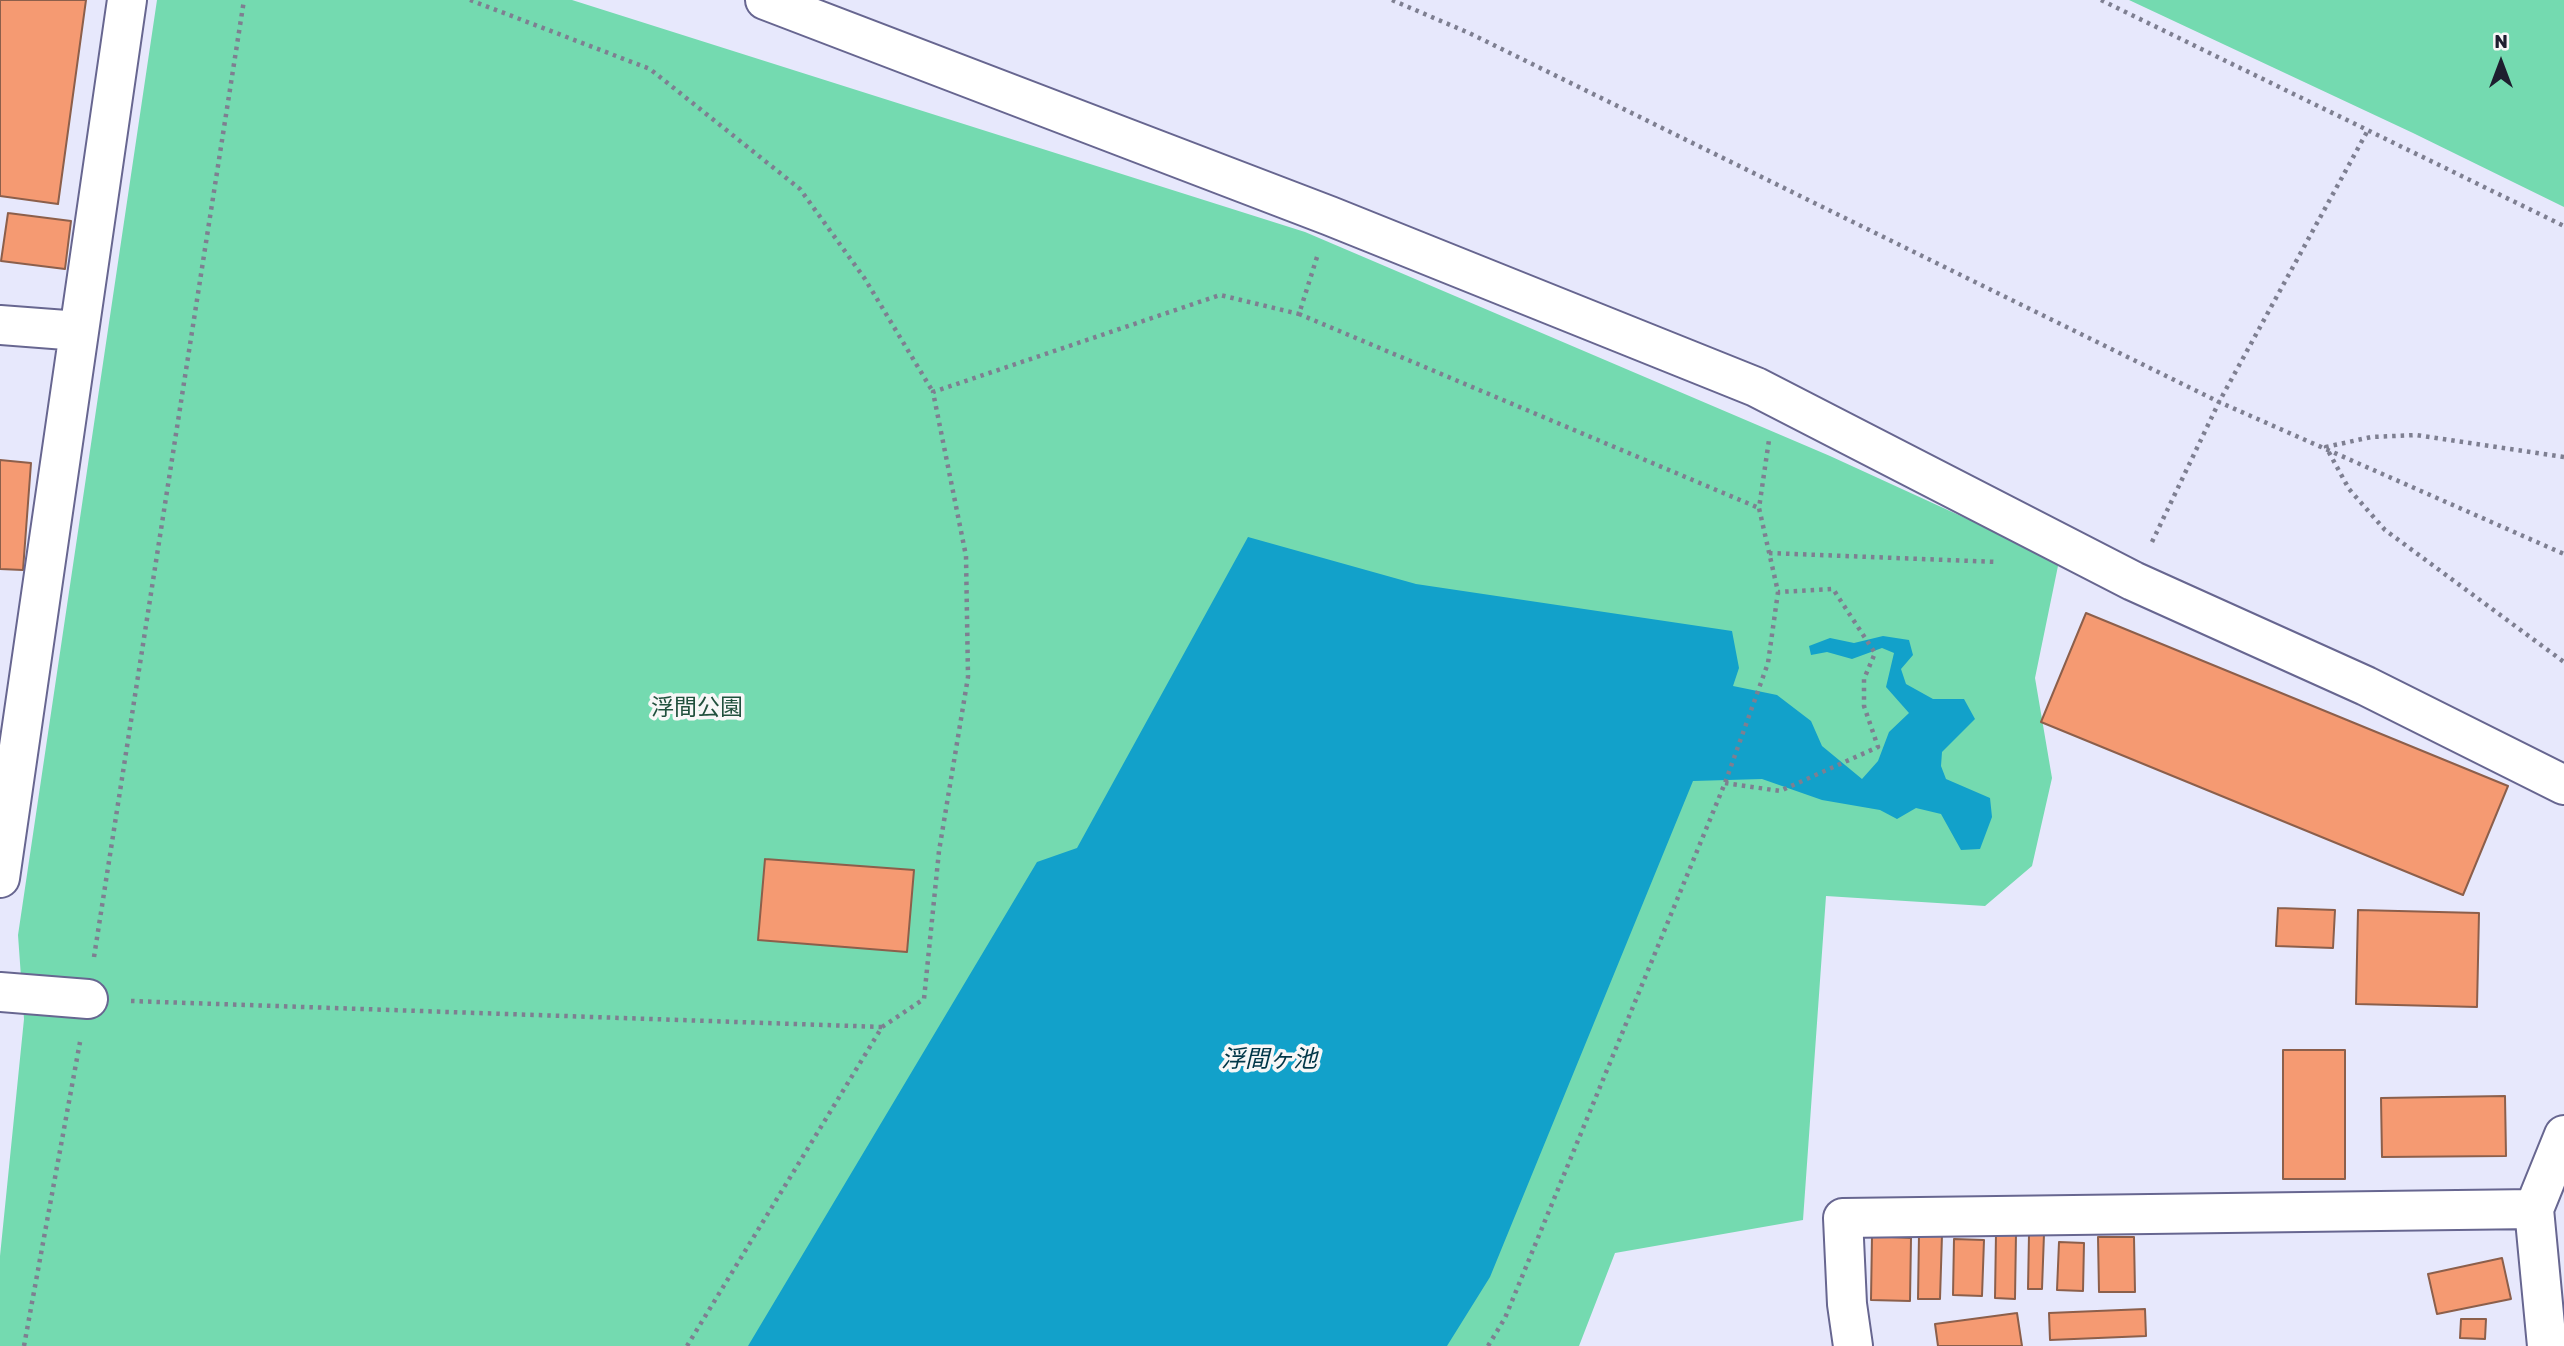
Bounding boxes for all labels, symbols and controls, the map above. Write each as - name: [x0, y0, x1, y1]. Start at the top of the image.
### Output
- north arrow: [2466, 28, 2536, 98]
- text: N: [2494, 30, 2508, 53]
- park label: 浮間公園: [651, 694, 743, 722]
- water label: 浮間ヶ池: [1221, 1046, 1317, 1074]

